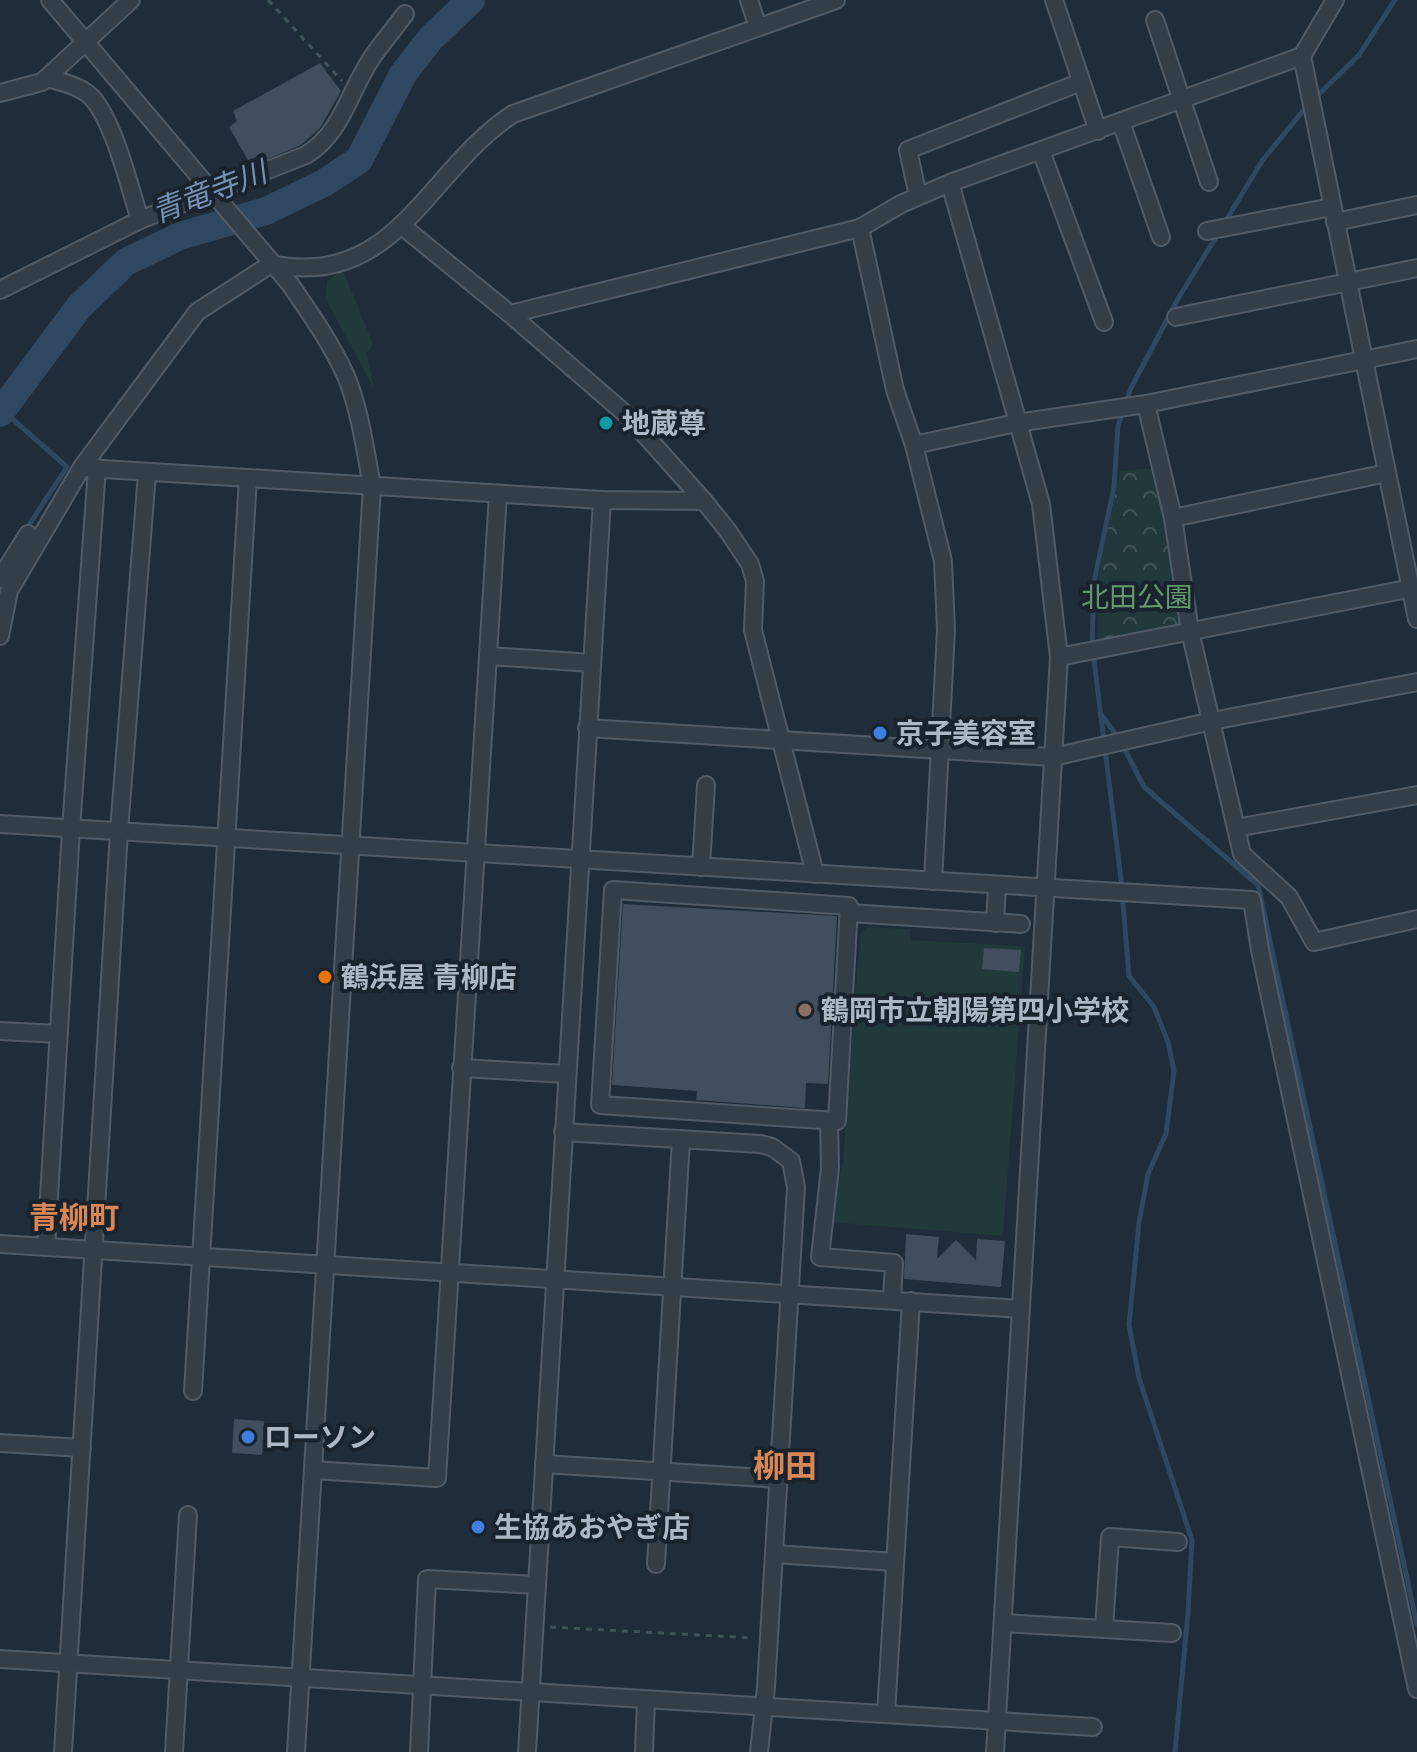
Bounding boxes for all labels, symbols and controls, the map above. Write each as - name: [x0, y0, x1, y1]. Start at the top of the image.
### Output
- water label: 青竜寺川: [147, 154, 274, 229]
- place label: 地蔵尊: [622, 408, 706, 439]
- marker: 地蔵尊: [597, 414, 615, 432]
- park label: 北田公園: [1081, 582, 1193, 613]
- place label: 京子美容室: [896, 718, 1036, 749]
- marker: 京子美容室: [871, 724, 889, 742]
- place label: 鶴浜屋 青柳店: [341, 962, 517, 993]
- marker: 鶴浜屋 青柳店: [316, 968, 334, 986]
- place label: 鶴岡市立朝陽第四小学校: [821, 995, 1129, 1026]
- marker: 鶴岡市立朝陽第四小学校: [796, 1001, 814, 1019]
- district label: 青柳町: [29, 1201, 119, 1234]
- place label: ローソン: [264, 1422, 376, 1453]
- marker: ローソン: [239, 1428, 257, 1446]
- district label: 柳田: [753, 1448, 817, 1484]
- place label: 生協あおやぎ店: [494, 1512, 690, 1543]
- marker: 生協あおやぎ店: [469, 1518, 487, 1536]

